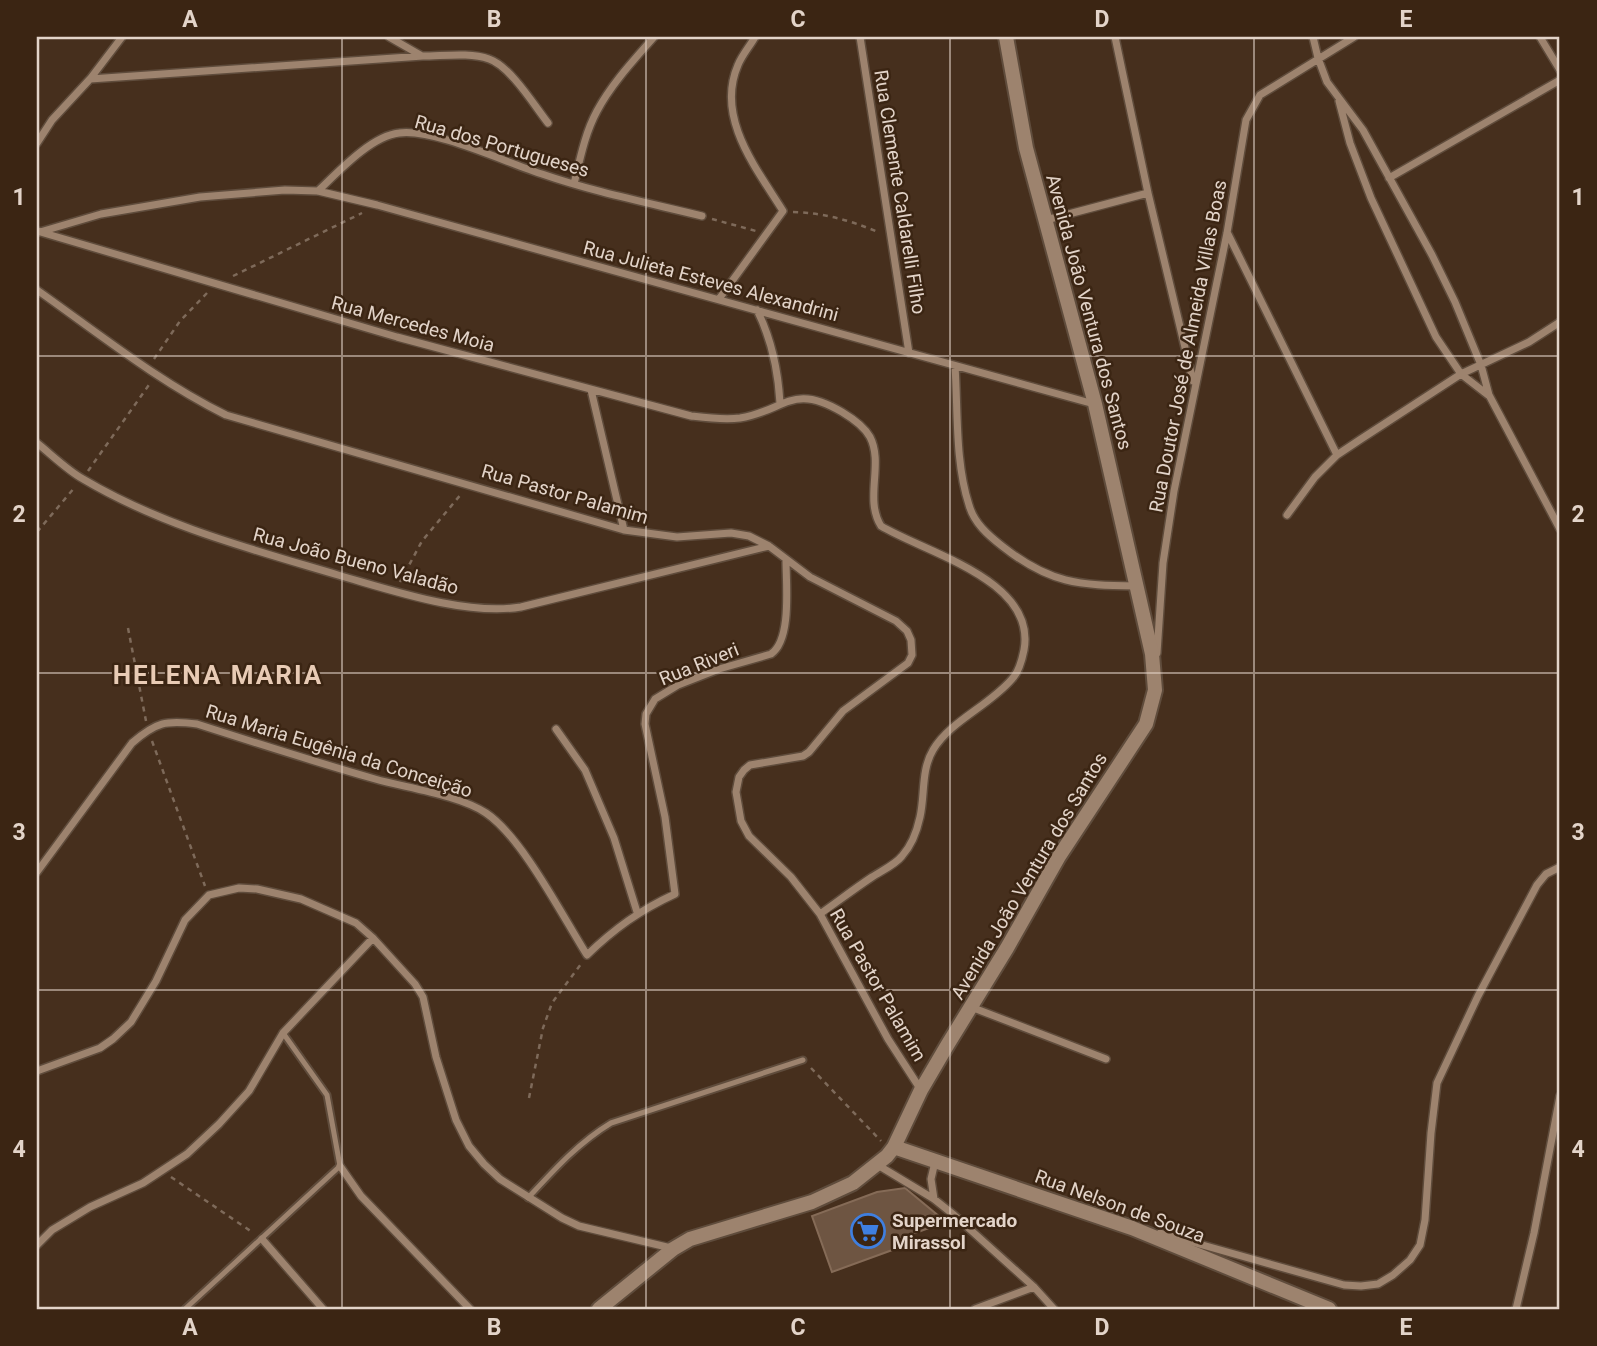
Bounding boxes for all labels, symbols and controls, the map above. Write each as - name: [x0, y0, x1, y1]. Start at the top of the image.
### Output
- text: A: [182, 6, 198, 33]
- text: B: [487, 6, 501, 33]
- text: C: [790, 6, 806, 33]
- text: D: [1095, 6, 1109, 33]
- text: E: [1400, 6, 1413, 33]
- street label: Rua Clemente Caldarelli Filho: [869, 68, 931, 316]
- street label: Rua dos Portugueses: [412, 110, 592, 182]
- street label: Avenida João Ventura dos Santos: [1041, 172, 1137, 452]
- street label: Rua Doutor José de Almeida Villas Boas: [1144, 178, 1232, 514]
- text: 1: [12, 184, 26, 211]
- text: 1: [1571, 184, 1585, 211]
- street label: Rua Julieta Esteves Alexandrini: [581, 236, 841, 326]
- street label: Rua Mercedes Moia: [329, 291, 497, 357]
- street label: Rua Pastor Palamim: [479, 459, 651, 529]
- text: 2: [12, 501, 26, 528]
- text: 2: [1571, 501, 1585, 528]
- street label: Rua João Bueno Valadão: [251, 522, 461, 600]
- street label: Rua Riveri: [656, 638, 742, 690]
- district label: HELENA MARIA: [113, 660, 323, 690]
- street label: Rua Maria Eugênia da Conceição: [203, 699, 475, 803]
- street label: Avenida João Ventura dos Santos: [946, 748, 1112, 1004]
- text: 3: [12, 819, 26, 846]
- text: 3: [1571, 819, 1585, 846]
- street label: Rua Pastor Palamim: [825, 905, 931, 1065]
- text: 4: [12, 1136, 26, 1163]
- text: 4: [1571, 1136, 1585, 1163]
- street label: Rua Nelson de Souza: [1032, 1165, 1208, 1247]
- place label: Supermercado Mirassol: [892, 1209, 1018, 1254]
- supermarket icon: Supermercado Mirassol: [849, 1212, 887, 1250]
- text: A: [182, 1314, 198, 1341]
- text: B: [487, 1314, 501, 1341]
- text: C: [790, 1314, 806, 1341]
- text: D: [1095, 1314, 1109, 1341]
- text: E: [1400, 1314, 1413, 1341]

